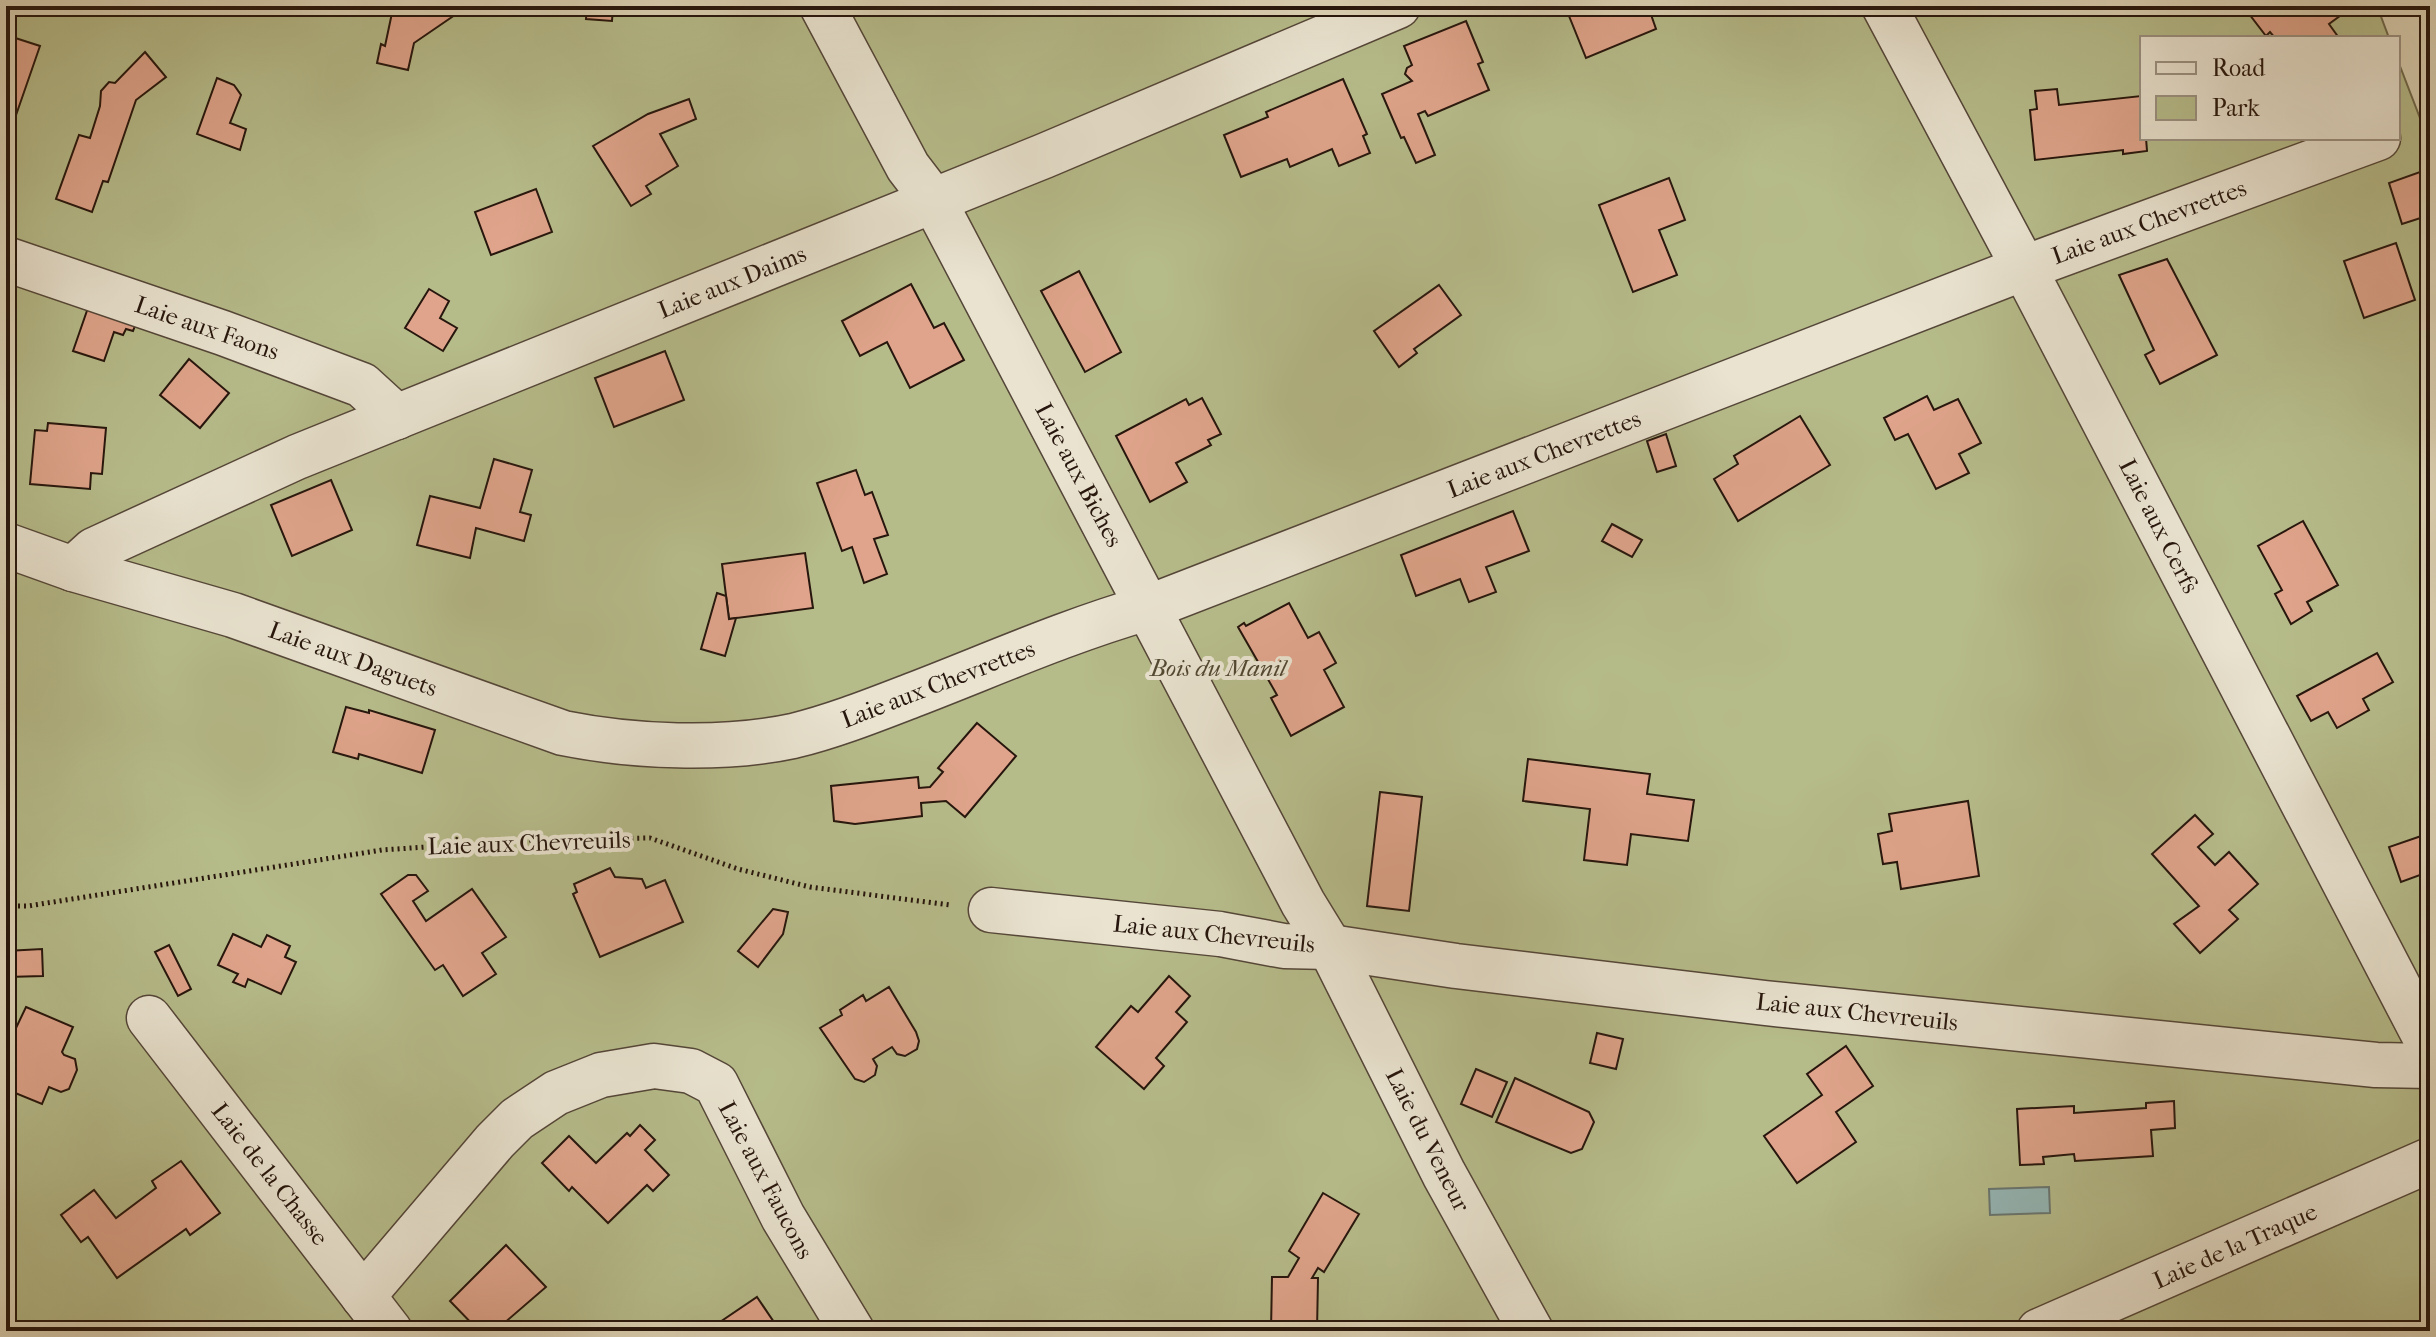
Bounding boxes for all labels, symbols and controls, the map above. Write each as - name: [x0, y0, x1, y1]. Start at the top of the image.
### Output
- legend: [2140, 36, 2400, 140]
- text: Road: [2212, 54, 2266, 82]
- text: Park: [2212, 94, 2260, 122]
- street label: Laie aux Chevrettes: [2048, 174, 2250, 270]
- street label: Laie aux Daims: [654, 240, 810, 324]
- street label: Laie aux Faons: [131, 290, 283, 366]
- street label: Laie aux Biches: [1029, 398, 1129, 552]
- street label: Laie aux Chevrettes: [1443, 404, 1645, 504]
- street label: Laie aux Cerfs: [2113, 454, 2205, 598]
- street label: Laie aux Daguets: [265, 616, 441, 703]
- street label: Laie aux Chevrettes: [837, 634, 1039, 734]
- park label: Bois du Manil: [1148, 654, 1289, 682]
- street label: Laie aux Chevreuils: [427, 825, 631, 861]
- street label: Laie aux Chevreuils: [1112, 909, 1317, 959]
- street label: Laie aux Chevreuils: [1755, 987, 1960, 1037]
- street label: Laie du Veneur: [1380, 1064, 1476, 1217]
- street label: Laie aux Faucons: [713, 1096, 819, 1264]
- street label: Laie de la Chasse: [206, 1097, 334, 1251]
- street label: Laie de la Traque: [2149, 1197, 2321, 1295]

